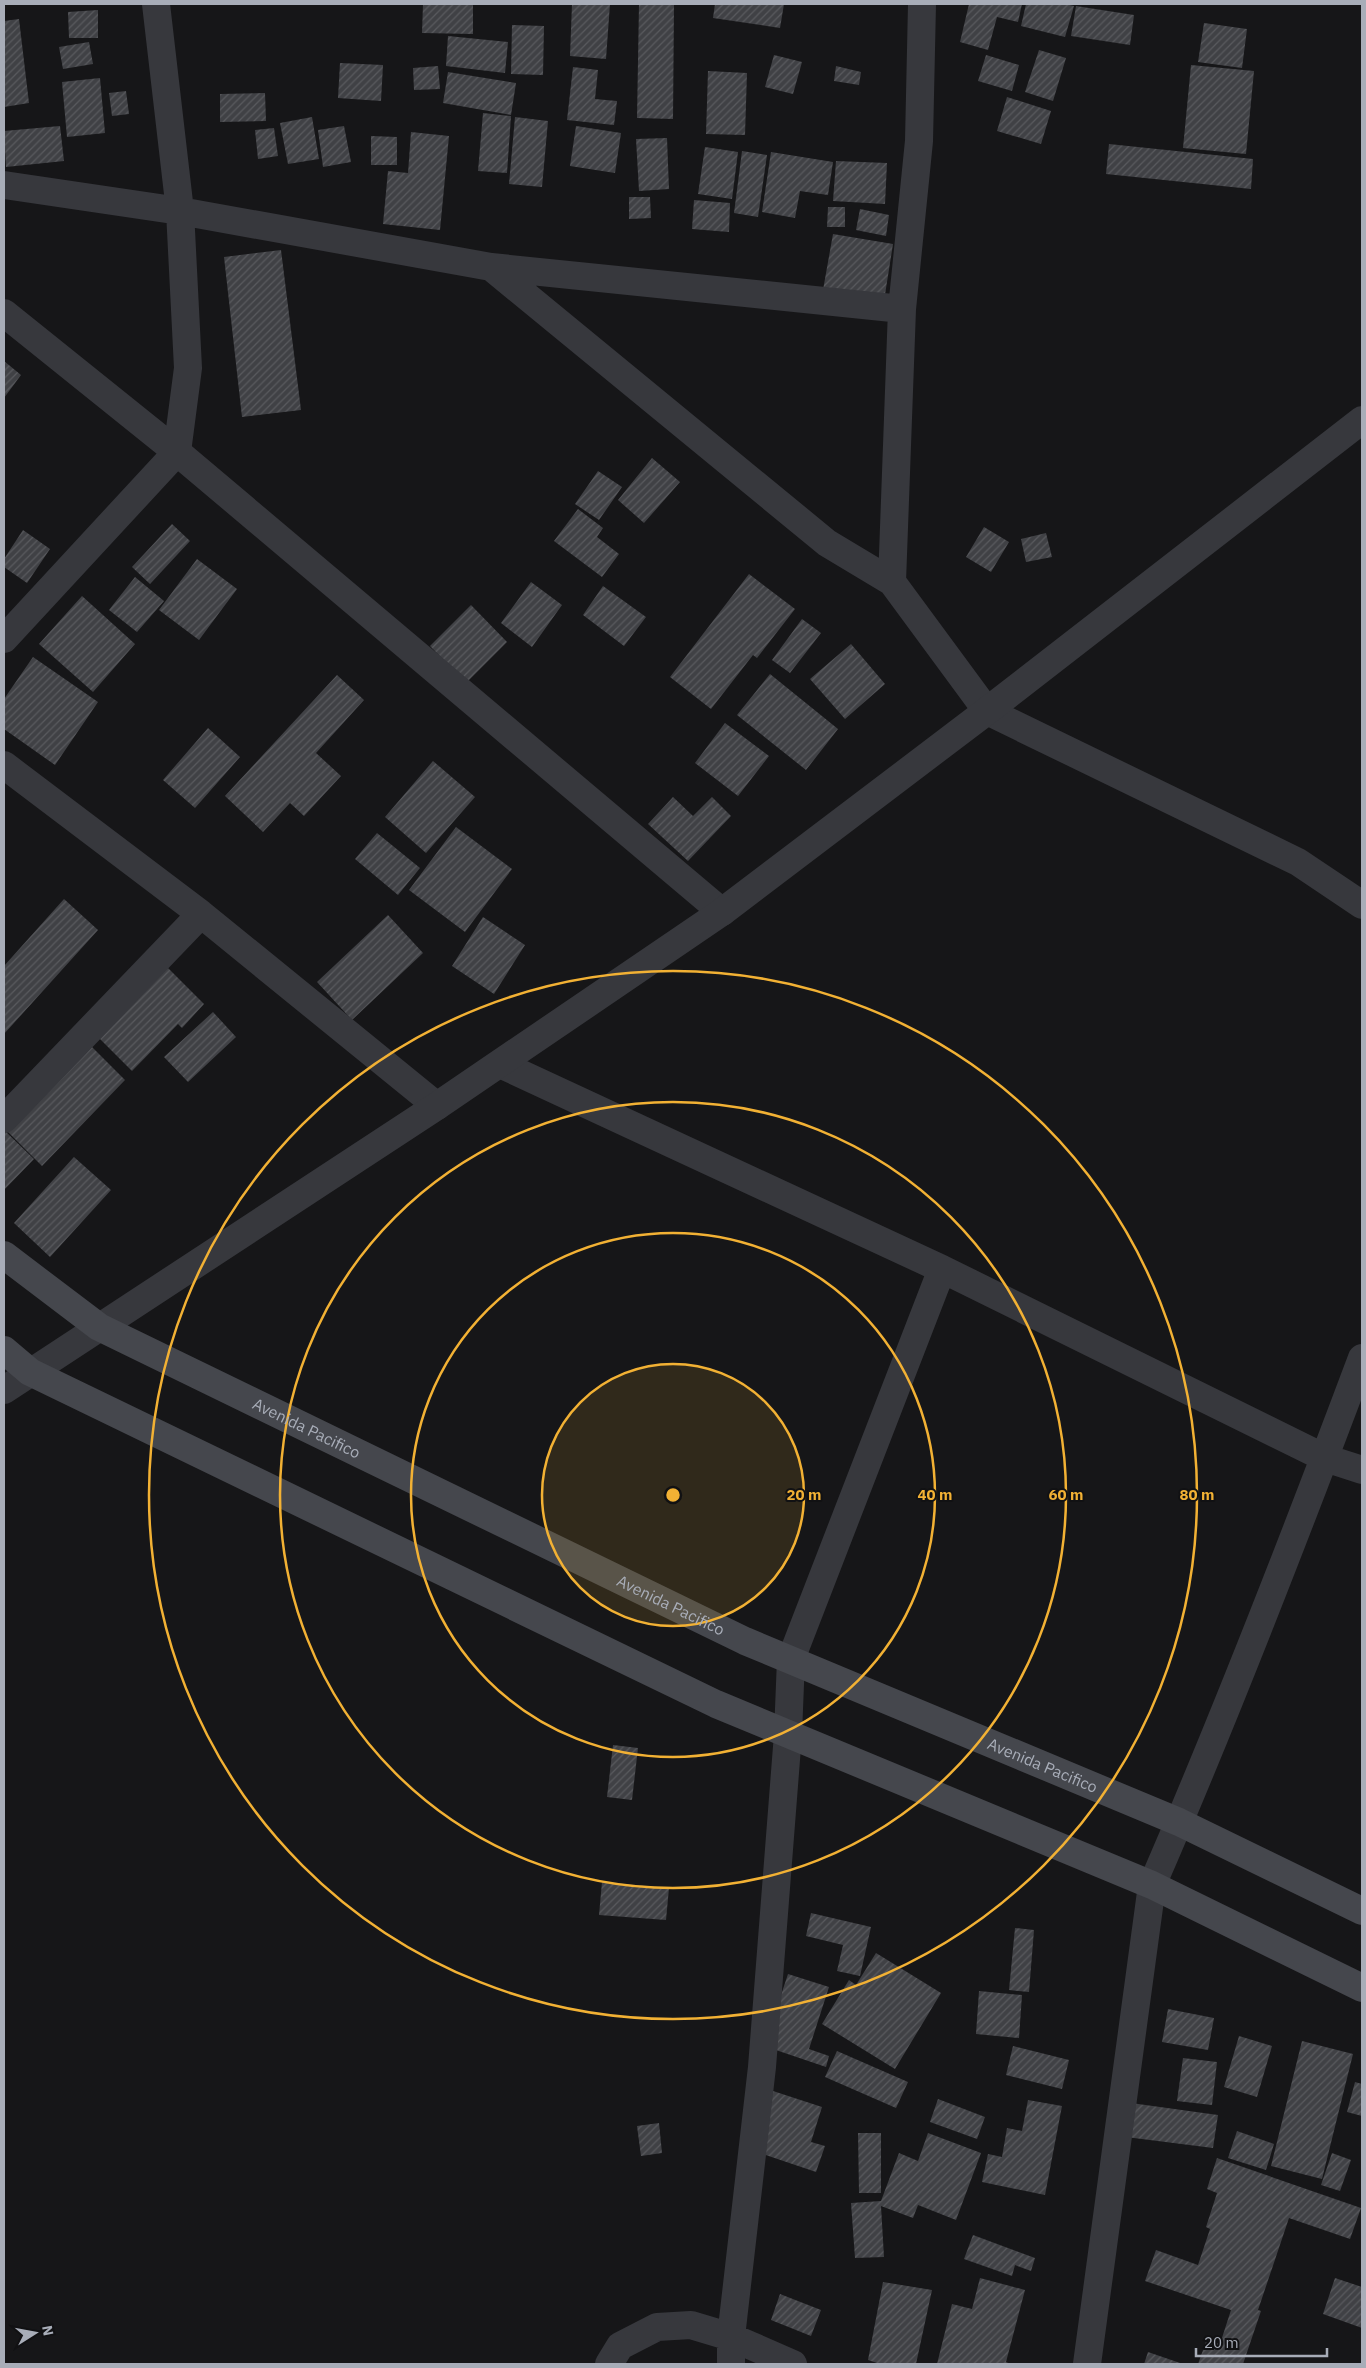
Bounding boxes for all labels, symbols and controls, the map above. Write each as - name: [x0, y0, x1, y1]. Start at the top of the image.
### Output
- street label: Avenida Pacifico: [249, 1393, 364, 1463]
- text: 20 m: [787, 1485, 821, 1504]
- text: 40 m: [918, 1485, 952, 1504]
- text: 60 m: [1049, 1485, 1083, 1504]
- text: 80 m: [1180, 1485, 1214, 1504]
- centre of rings: [664, 1486, 682, 1504]
- street label: Avenida Pacifico: [614, 1570, 728, 1640]
- street label: Avenida Pacifico: [985, 1733, 1101, 1797]
- north arrow: [10, 2308, 60, 2358]
- text: N: [38, 2324, 58, 2337]
- scale bar: [1196, 2326, 1327, 2358]
- text: 20 m: [1204, 2333, 1239, 2352]

